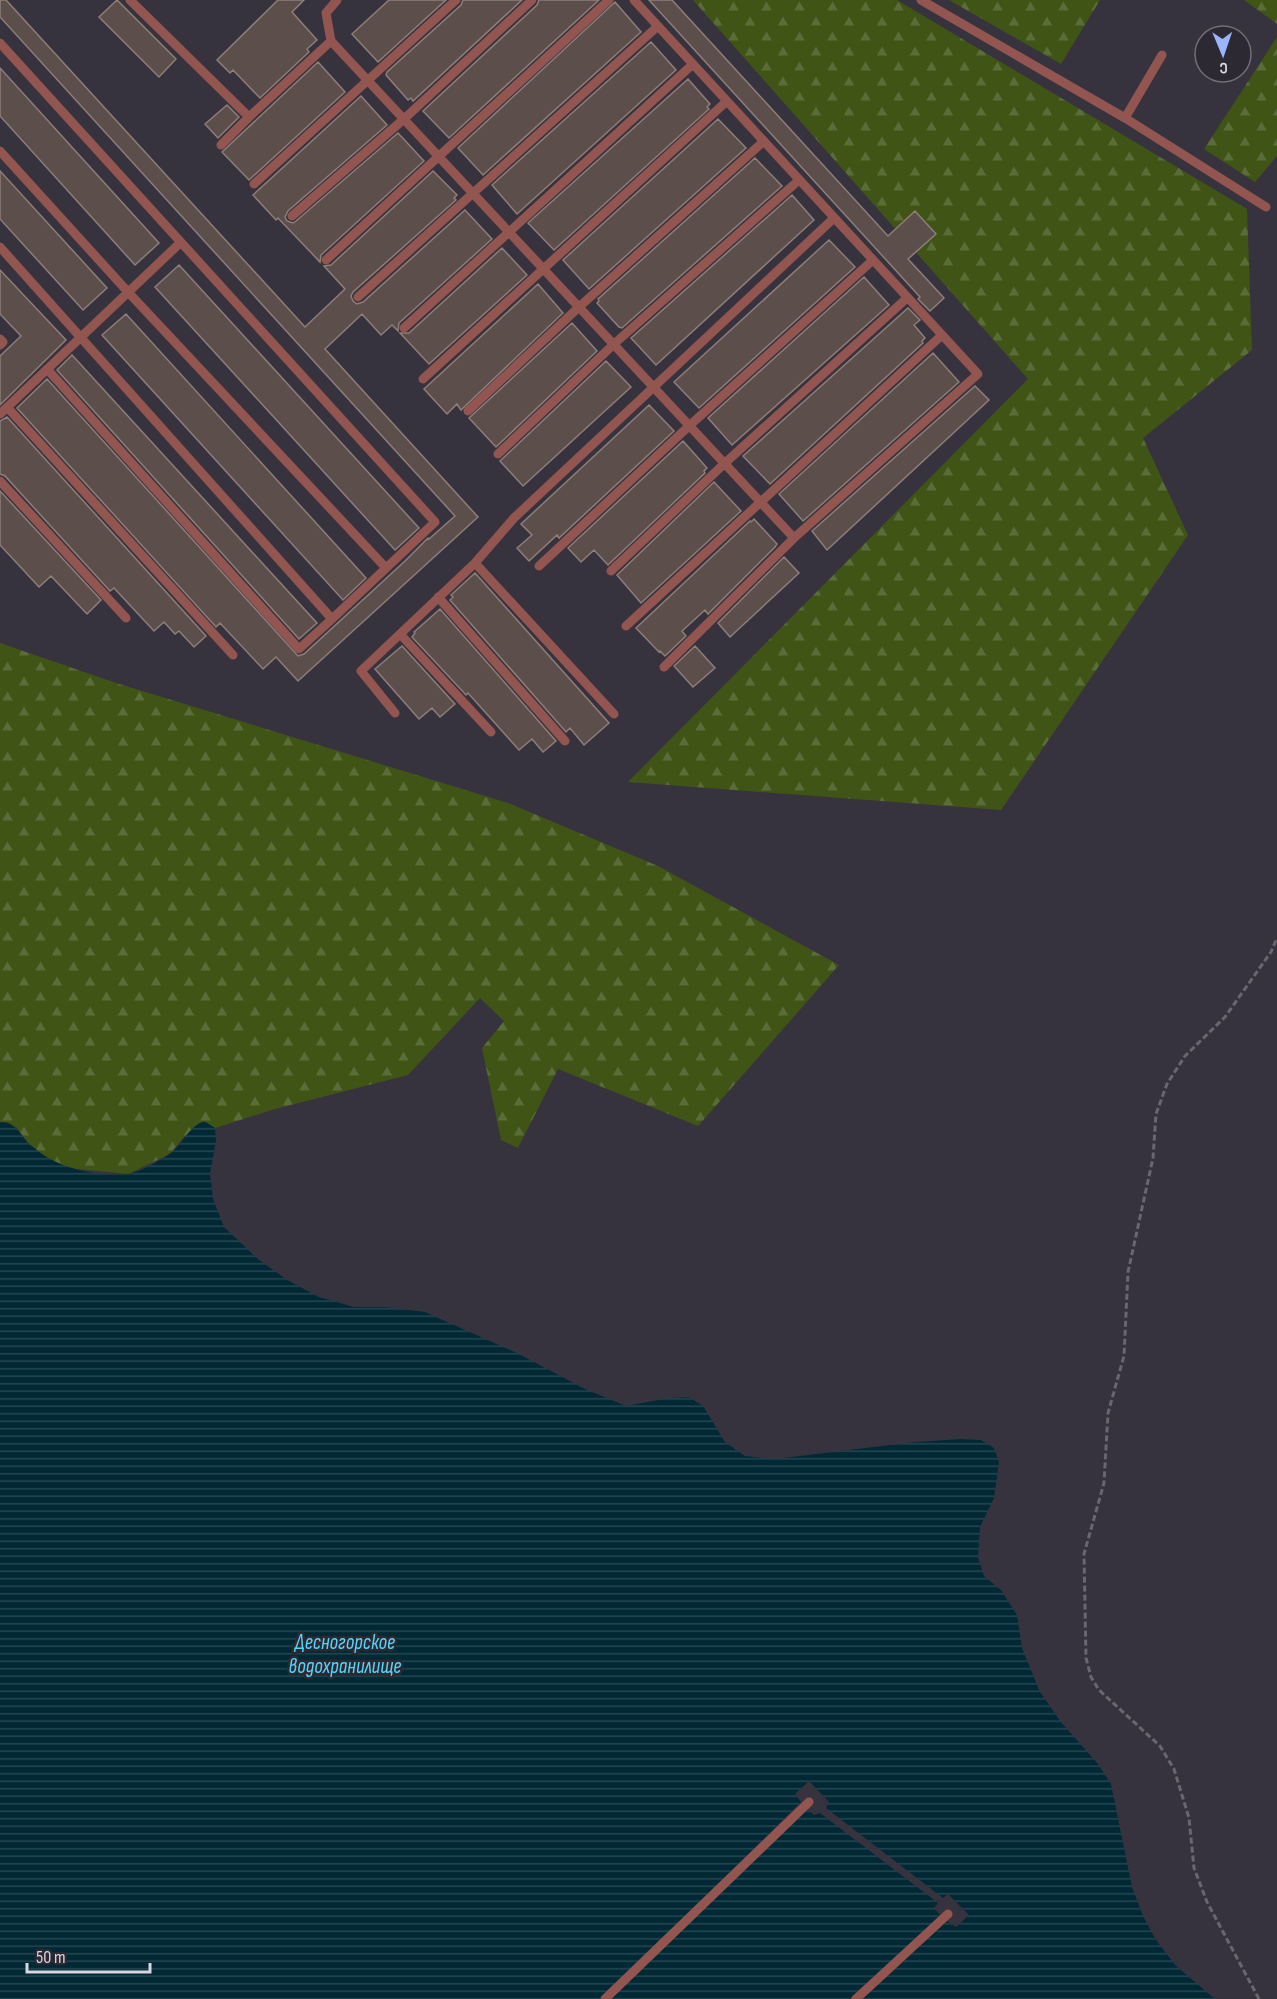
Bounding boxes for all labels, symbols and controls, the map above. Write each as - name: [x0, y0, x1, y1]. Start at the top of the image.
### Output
- north arrow: [1193, 24, 1253, 84]
- text: С: [1219, 58, 1228, 77]
- water label: Десногорское водохранилище: [289, 1630, 401, 1679]
- scale bar: [27, 1936, 150, 1974]
- text: 50 m: [36, 1947, 66, 1968]

